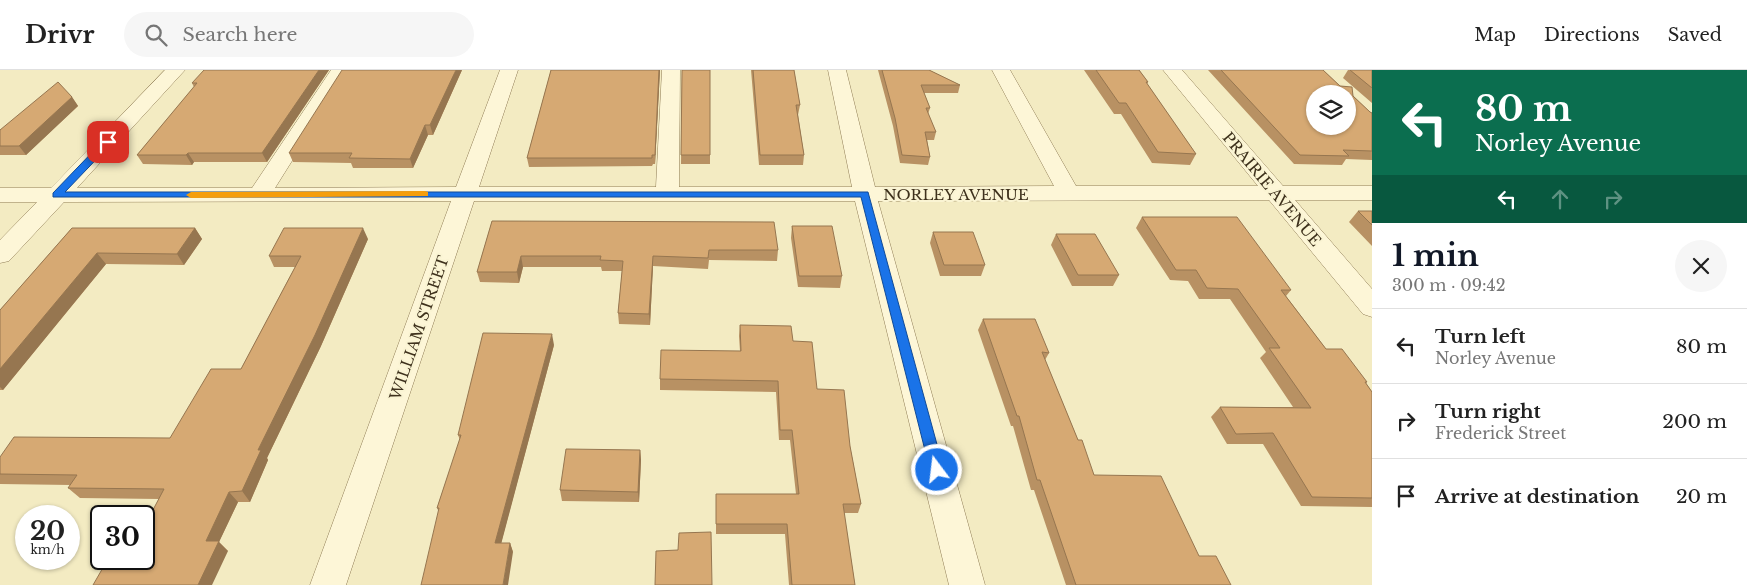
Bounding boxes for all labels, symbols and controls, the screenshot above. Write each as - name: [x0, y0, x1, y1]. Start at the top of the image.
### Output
- search box: [124, 12, 474, 57]
- text: Drivr: [25, 20, 94, 49]
- icon: search: [142, 21, 170, 49]
- text: Search here: [182, 23, 297, 46]
- text: Map: [1474, 24, 1516, 46]
- text: Directions: [1544, 24, 1640, 46]
- text: Saved: [1668, 24, 1722, 46]
- map controls: [1306, 85, 1356, 135]
- button: layers: [1306, 85, 1356, 135]
- text: 80 m: [1475, 87, 1572, 130]
- icon: left: [1392, 90, 1457, 155]
- pin: [87, 121, 129, 163]
- icon: arrive: [94, 128, 122, 156]
- street label: PRAIRIE AVENUE: [1219, 128, 1325, 250]
- text: Norley Avenue: [1475, 130, 1641, 157]
- street label: NORLEY AVENUE: [883, 185, 1029, 204]
- icon: left: [1493, 185, 1521, 213]
- icon: ahead: [1546, 185, 1574, 213]
- icon: right: [1599, 185, 1627, 213]
- text: 1 min: [1392, 237, 1479, 274]
- button: close: [1675, 240, 1727, 292]
- street label: WILLIAM STREET: [385, 253, 453, 404]
- text: 300 m · 09:42: [1392, 275, 1506, 295]
- text: Turn left: [1435, 325, 1526, 348]
- icon: left: [1392, 332, 1420, 360]
- text: 80 m: [1676, 335, 1727, 358]
- text: Norley Avenue: [1435, 348, 1556, 368]
- text: Turn right: [1435, 400, 1541, 423]
- icon: right: [1392, 407, 1420, 435]
- text: 200 m: [1662, 410, 1727, 433]
- text: Frederick Street: [1435, 423, 1566, 443]
- position arrow: [910, 443, 962, 495]
- icon: arrive: [1392, 482, 1420, 510]
- text: Arrive at destination: [1435, 485, 1639, 508]
- text: 20 m: [1676, 485, 1727, 508]
- speed limit sign: 30: [90, 505, 155, 570]
- text: 20: [30, 516, 65, 547]
- text: km/h: [30, 542, 65, 557]

